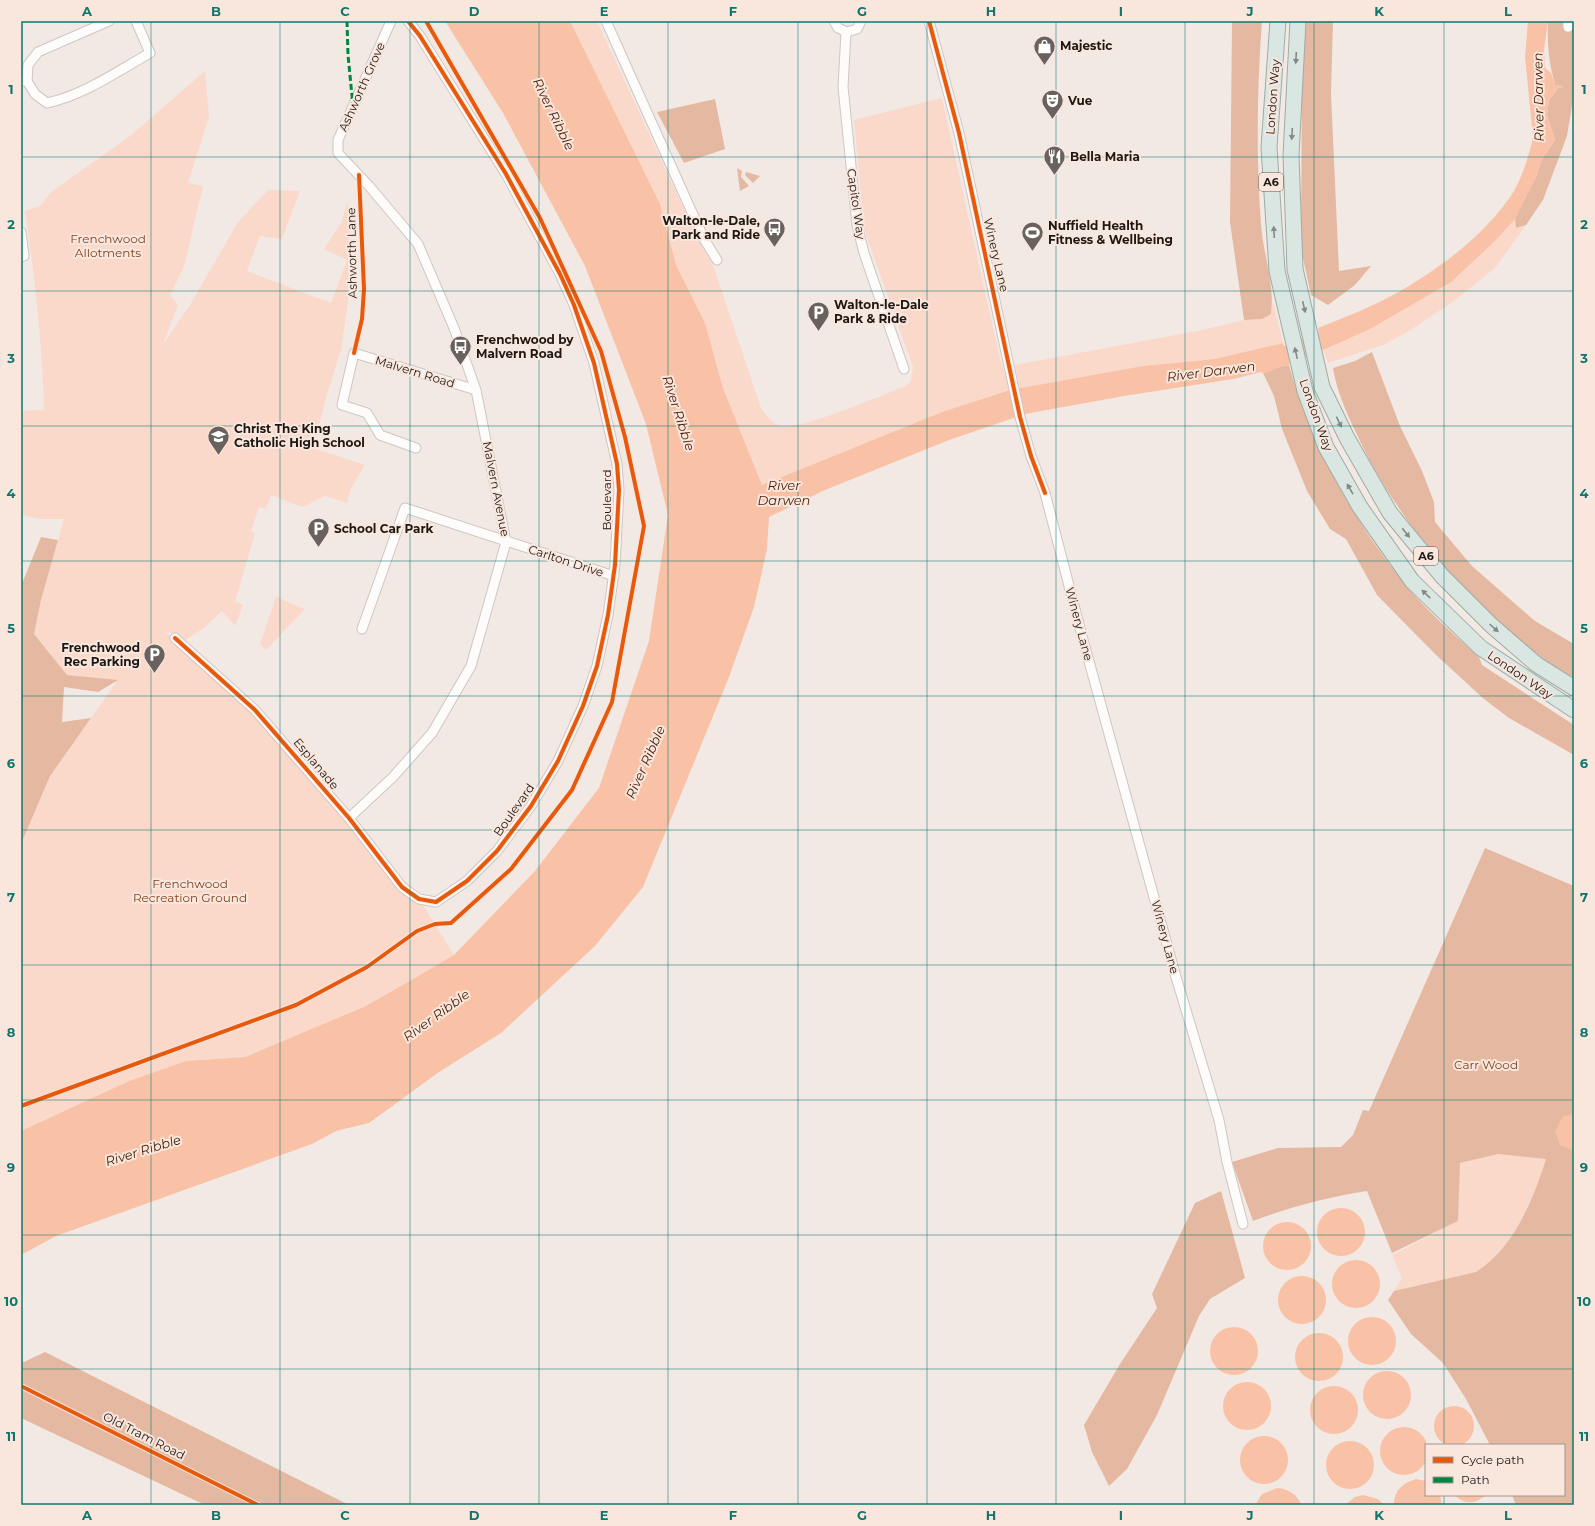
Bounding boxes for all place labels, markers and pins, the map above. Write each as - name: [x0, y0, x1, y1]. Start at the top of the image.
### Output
- shop icon: Majestic: [1032, 33, 1058, 66]
- place label: Majestic: [1060, 38, 1112, 53]
- theatre icon: Vue: [1039, 88, 1065, 121]
- place label: Vue: [1067, 93, 1093, 108]
- restaurant icon: Bella Maria: [1042, 144, 1068, 177]
- place label: Bella Maria: [1070, 149, 1140, 164]
- place label: Walton-le-Dale, Park and Ride: [662, 213, 760, 242]
- bus stop icon: Walton-le-Dale, Park and Ride: [762, 215, 788, 248]
- place label: Nuffield Health Fitness & Wellbeing: [1048, 218, 1173, 247]
- sports icon: Nuffield Health Fitness & Wellbeing: [1020, 220, 1046, 253]
- place label: Walton-le-Dale Park & Ride: [834, 297, 929, 326]
- parking icon: Walton-le-Dale Park & Ride: [805, 299, 831, 332]
- place label: Frenchwood by Malvern Road: [476, 332, 574, 361]
- bus stop icon: Frenchwood by Malvern Road: [447, 334, 473, 367]
- place label: Christ The King Catholic High School: [234, 421, 365, 450]
- school or university icon: Christ The King Catholic High School: [206, 423, 232, 456]
- parking icon: School Car Park: [306, 516, 332, 549]
- place label: School Car Park: [334, 521, 434, 536]
- place label: Frenchwood Rec Parking: [61, 640, 140, 669]
- parking icon: Frenchwood Rec Parking: [142, 642, 168, 675]

